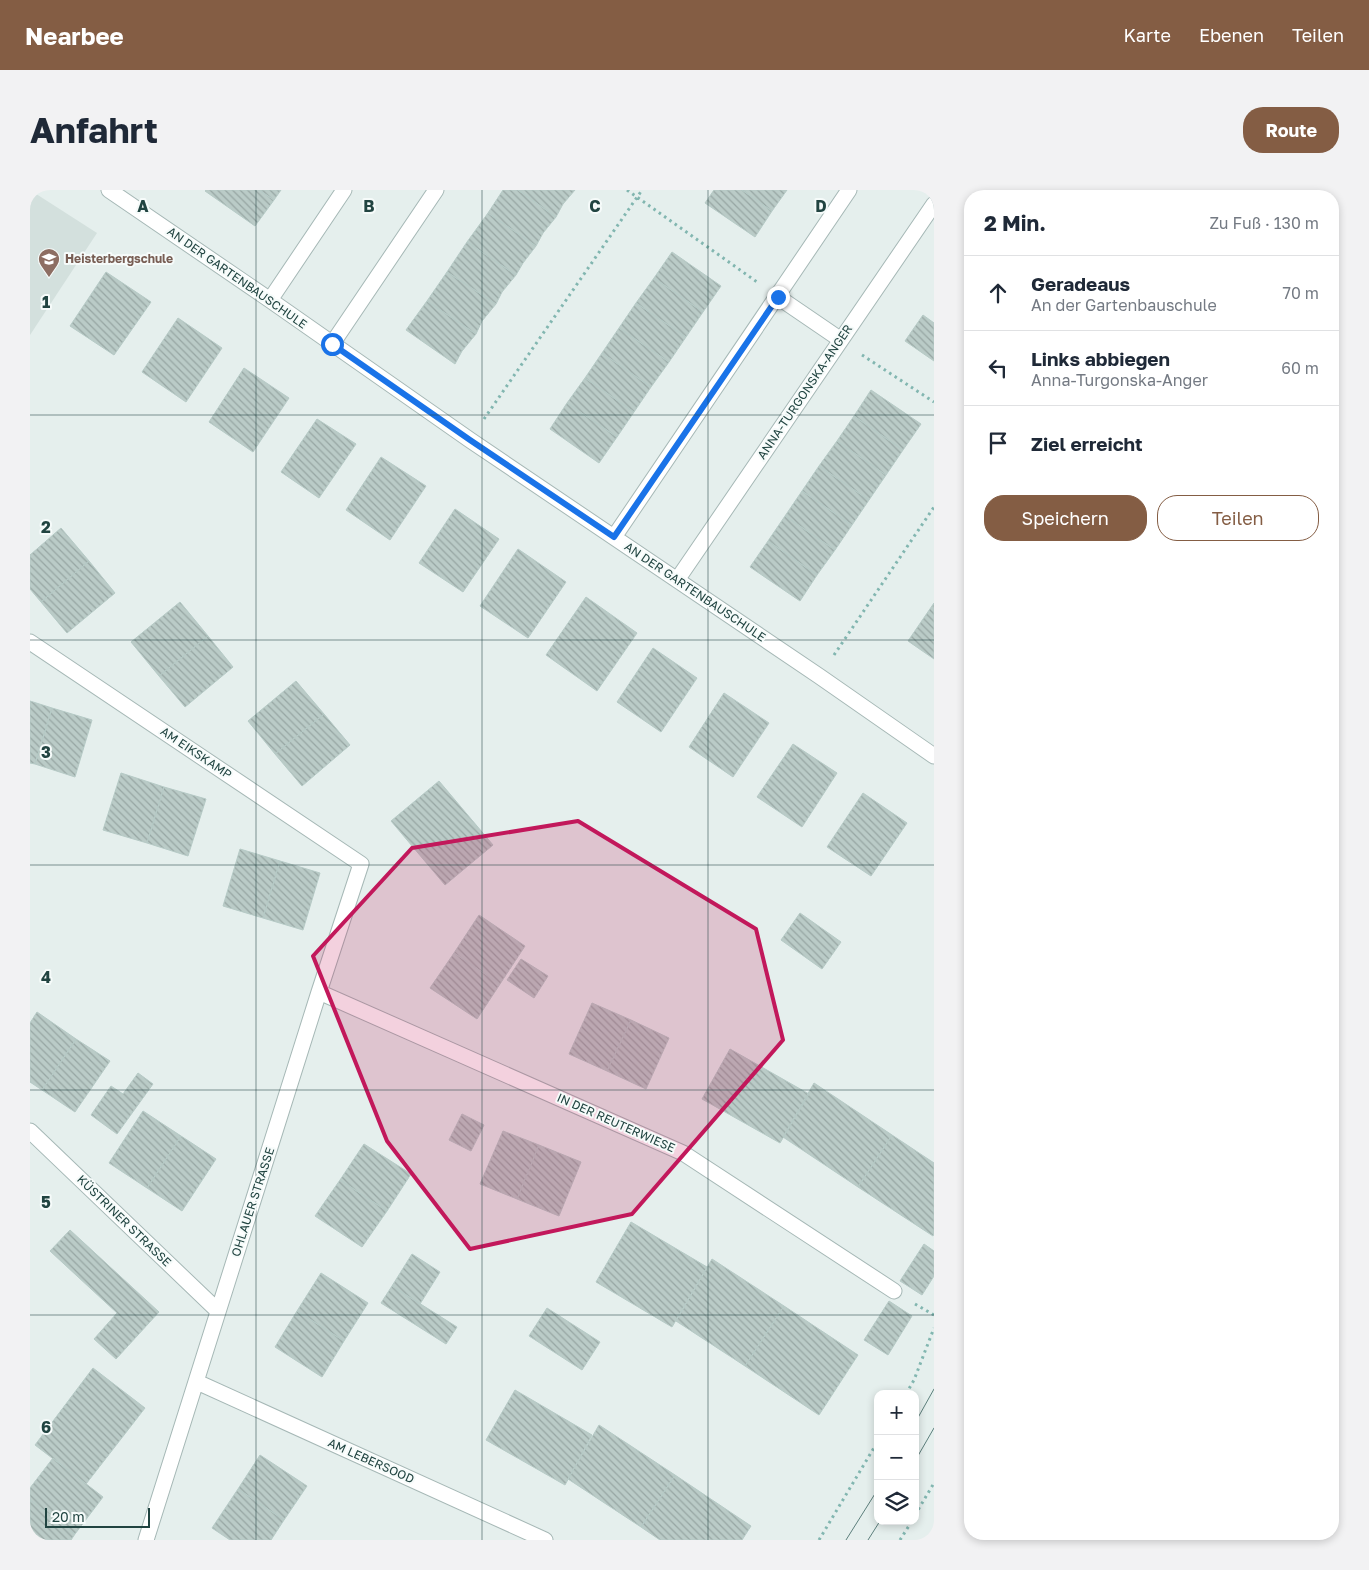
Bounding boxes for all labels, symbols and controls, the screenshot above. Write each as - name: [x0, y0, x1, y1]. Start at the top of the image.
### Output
- text: Nearbee: [25, 21, 124, 50]
- text: Karte: [1124, 24, 1171, 46]
- text: Ebenen: [1199, 24, 1264, 46]
- text: Teilen: [1292, 24, 1344, 46]
- button: Route: [1243, 107, 1339, 153]
- text: Anfahrt: [30, 109, 158, 151]
- text: A: [137, 196, 149, 216]
- text: B: [363, 196, 375, 216]
- text: C: [589, 196, 601, 216]
- text: D: [815, 196, 827, 216]
- text: 2 Min.: [984, 210, 1046, 236]
- text: Zu Fuß · 130 m: [1210, 213, 1319, 233]
- street label: AN DER GARTENBAUSCHULE: [164, 223, 310, 332]
- school or university icon: Heisterbergschule: [37, 247, 61, 278]
- place label: Heisterbergschule: [65, 251, 173, 266]
- text: Geradeaus: [1031, 272, 1130, 295]
- icon: ahead: [984, 279, 1012, 307]
- text: 70 m: [1282, 283, 1319, 303]
- route end: [767, 286, 790, 309]
- text: 1: [42, 292, 50, 312]
- text: An der Gartenbauschule: [1031, 295, 1217, 315]
- street label: ANNA-TURGONSKA-ANGER: [754, 322, 855, 462]
- route start: [321, 333, 344, 356]
- text: Links abbiegen: [1031, 347, 1170, 370]
- icon: left: [984, 354, 1012, 382]
- text: 60 m: [1281, 358, 1319, 378]
- text: Anna-Turgonska-Anger: [1031, 370, 1208, 390]
- icon: arrive: [984, 429, 1012, 457]
- text: Ziel erreicht: [1031, 432, 1143, 455]
- button: Speichern: [984, 495, 1147, 541]
- button: Teilen: [1157, 495, 1319, 541]
- text: 2: [41, 517, 51, 537]
- street label: AN DER GARTENBAUSCHULE: [622, 539, 769, 645]
- street label: AM EIKSKAMP: [158, 723, 235, 782]
- text: 3: [41, 742, 51, 762]
- text: 4: [41, 967, 51, 987]
- street label: IN DER REUTERWIESE: [555, 1090, 678, 1155]
- street label: OHLAUER STRASSE: [228, 1145, 277, 1258]
- street label: KÜSTRINER STRASSE: [74, 1172, 175, 1270]
- text: 5: [41, 1192, 51, 1212]
- map controls: [874, 1390, 919, 1525]
- button: +: [874, 1390, 919, 1435]
- text: 6: [41, 1417, 51, 1437]
- street label: AM LEBERSOOD: [326, 1435, 417, 1486]
- button: −: [874, 1435, 919, 1480]
- button: layers: [874, 1480, 919, 1525]
- scale bar: [45, 1505, 150, 1528]
- text: 20 m: [52, 1508, 85, 1525]

